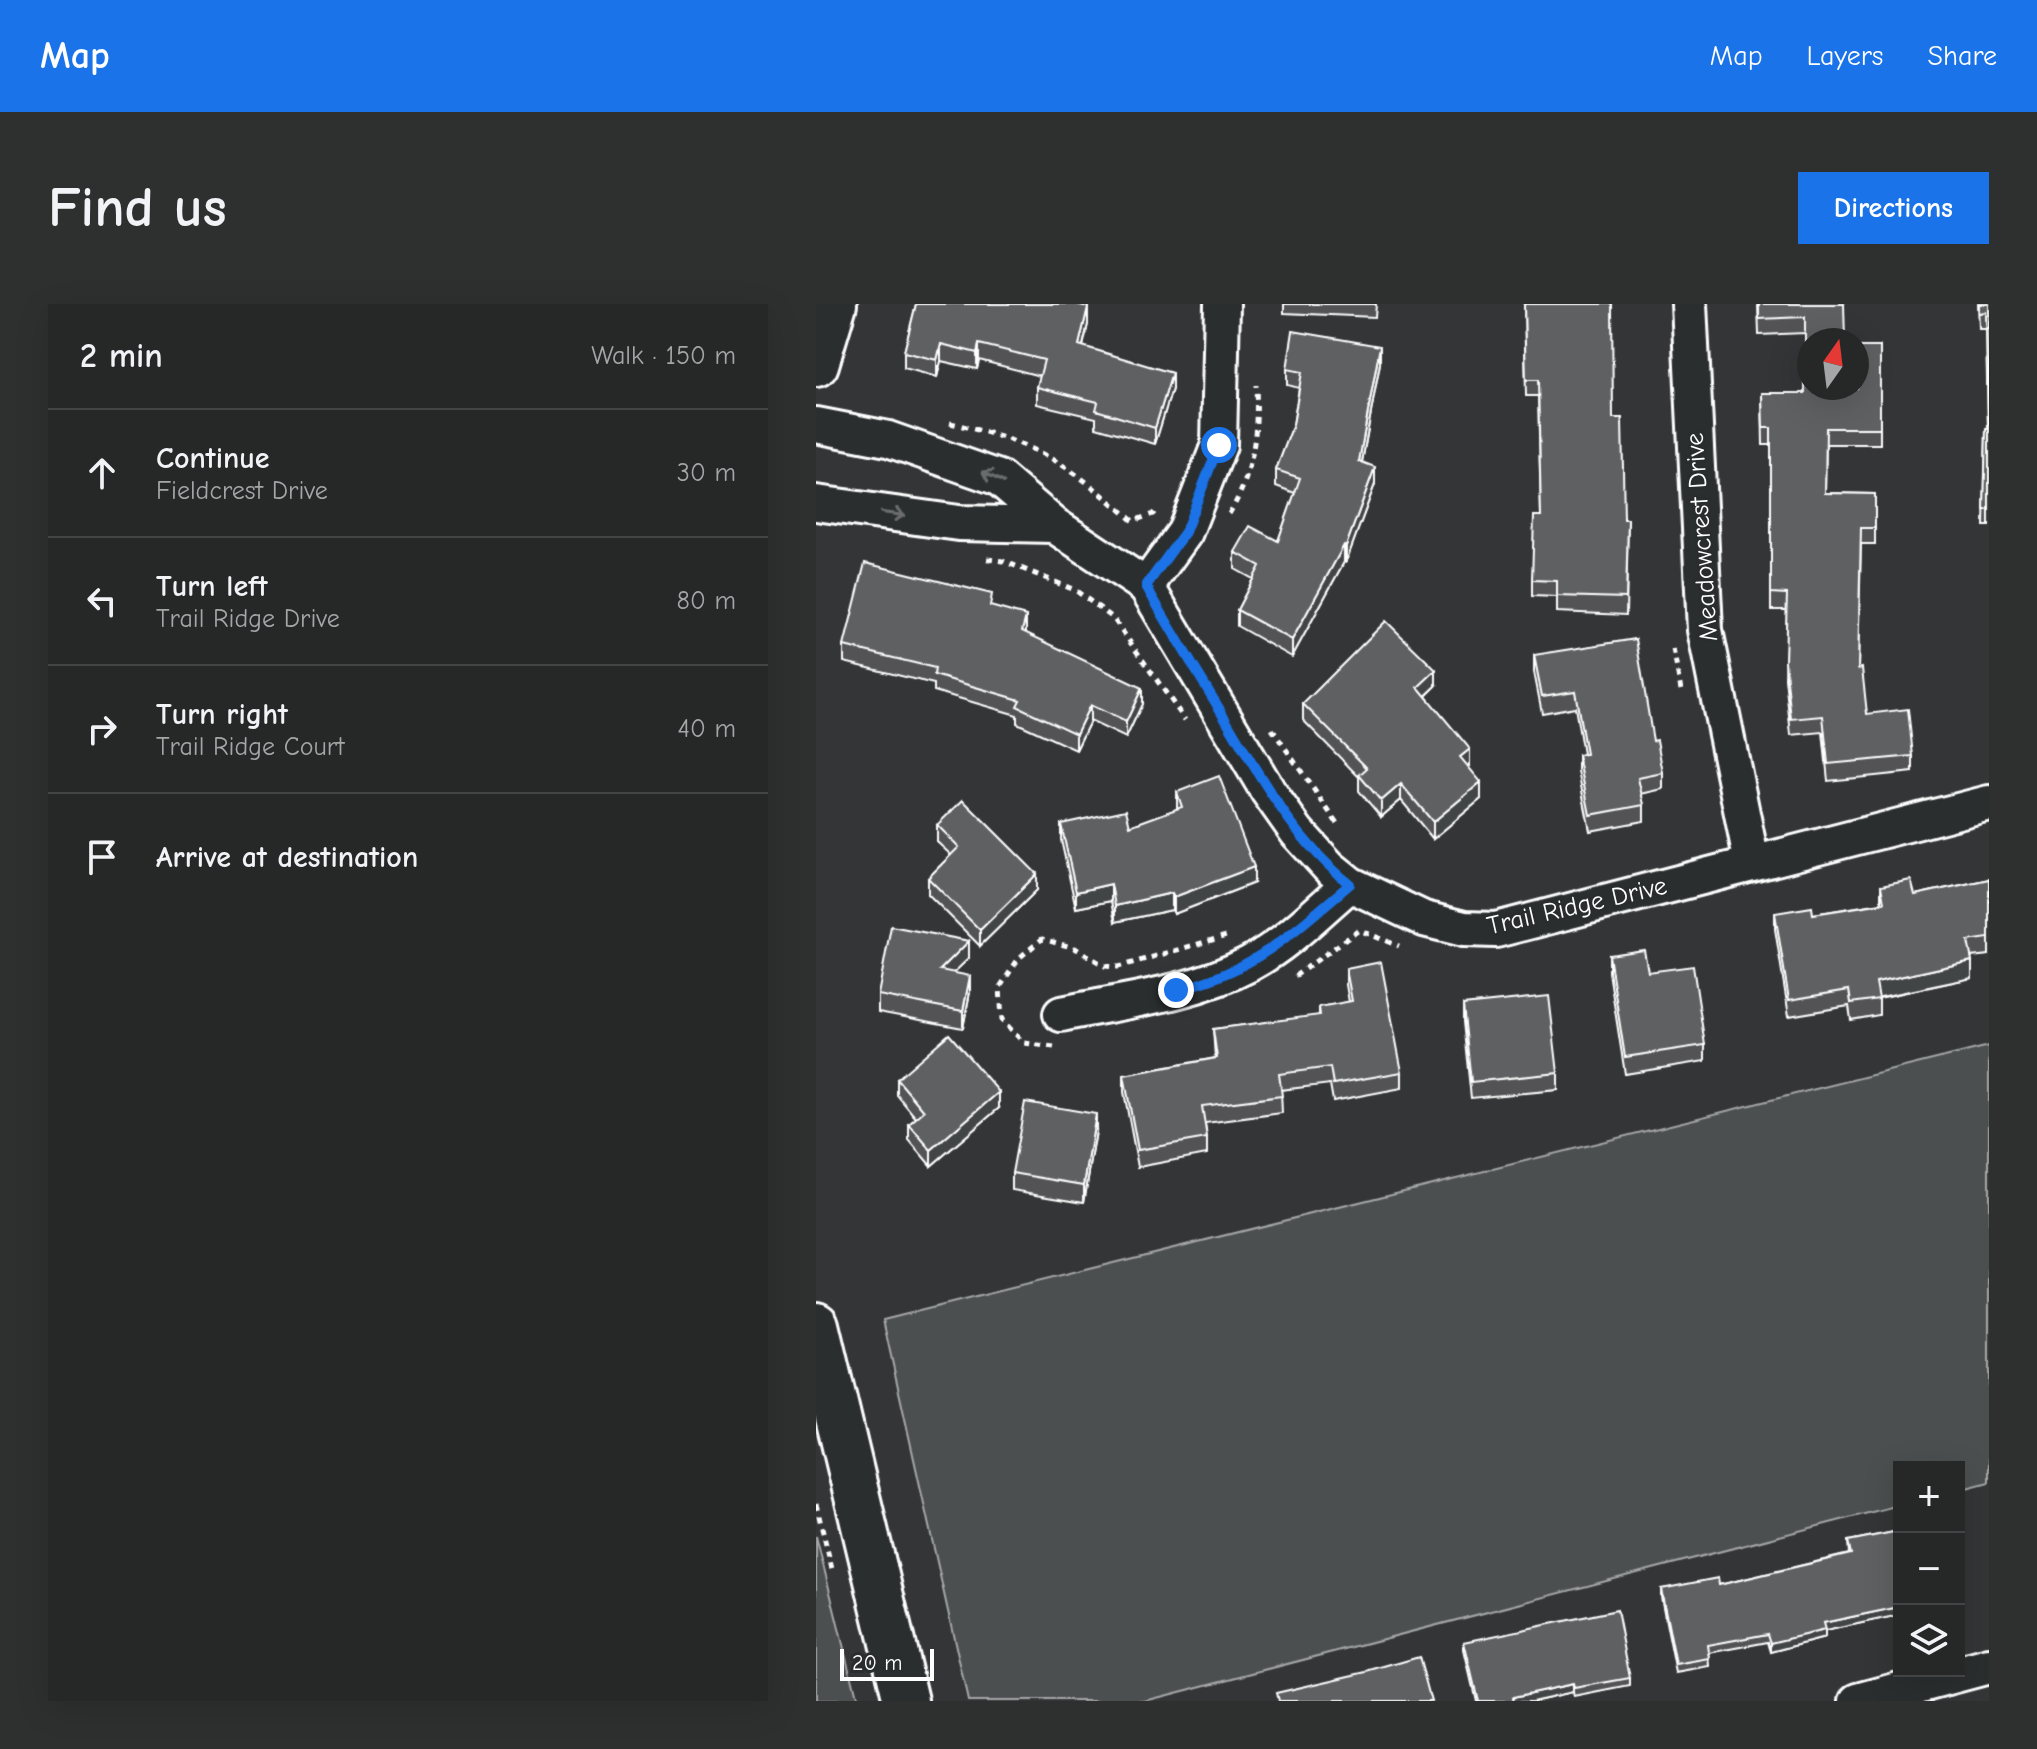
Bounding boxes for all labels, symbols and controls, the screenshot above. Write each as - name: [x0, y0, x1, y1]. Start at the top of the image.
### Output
- text: Map: [40, 34, 110, 78]
- text: Map: [1710, 40, 1763, 72]
- text: Layers: [1807, 40, 1883, 72]
- text: Share: [1927, 40, 1997, 72]
- button: Directions: [1798, 172, 1989, 244]
- text: Find us: [48, 176, 227, 240]
- north arrow: [1797, 328, 1869, 400]
- text: 2 min: [80, 336, 163, 376]
- text: Walk · 150 m: [591, 341, 736, 371]
- route start: [1201, 427, 1237, 463]
- street label: Meadowcrest Drive: [1680, 432, 1724, 642]
- text: Continue: [156, 441, 270, 476]
- icon: ahead: [80, 451, 124, 495]
- text: 30 m: [677, 458, 736, 488]
- one-way arrow: [982, 469, 1006, 484]
- text: Fieldcrest Drive: [156, 476, 328, 506]
- one-way arrow: [880, 507, 905, 522]
- text: Turn left: [156, 569, 268, 604]
- icon: left: [80, 579, 124, 623]
- text: 80 m: [677, 586, 736, 616]
- text: Trail Ridge Drive: [156, 604, 340, 634]
- text: Turn right: [156, 697, 288, 732]
- icon: right: [80, 707, 124, 751]
- text: 40 m: [677, 714, 736, 744]
- text: Trail Ridge Court: [156, 732, 345, 762]
- icon: arrive: [80, 835, 124, 879]
- text: Arrive at destination: [156, 840, 418, 875]
- street label: Trail Ridge Drive: [1484, 871, 1670, 941]
- route end: [1158, 972, 1194, 1008]
- map controls: [1893, 1461, 1965, 1677]
- button: +: [1893, 1461, 1965, 1533]
- button: −: [1893, 1533, 1965, 1605]
- button: layers: [1893, 1605, 1965, 1677]
- scale bar: [840, 1645, 934, 1681]
- text: 20 m: [852, 1650, 902, 1676]

